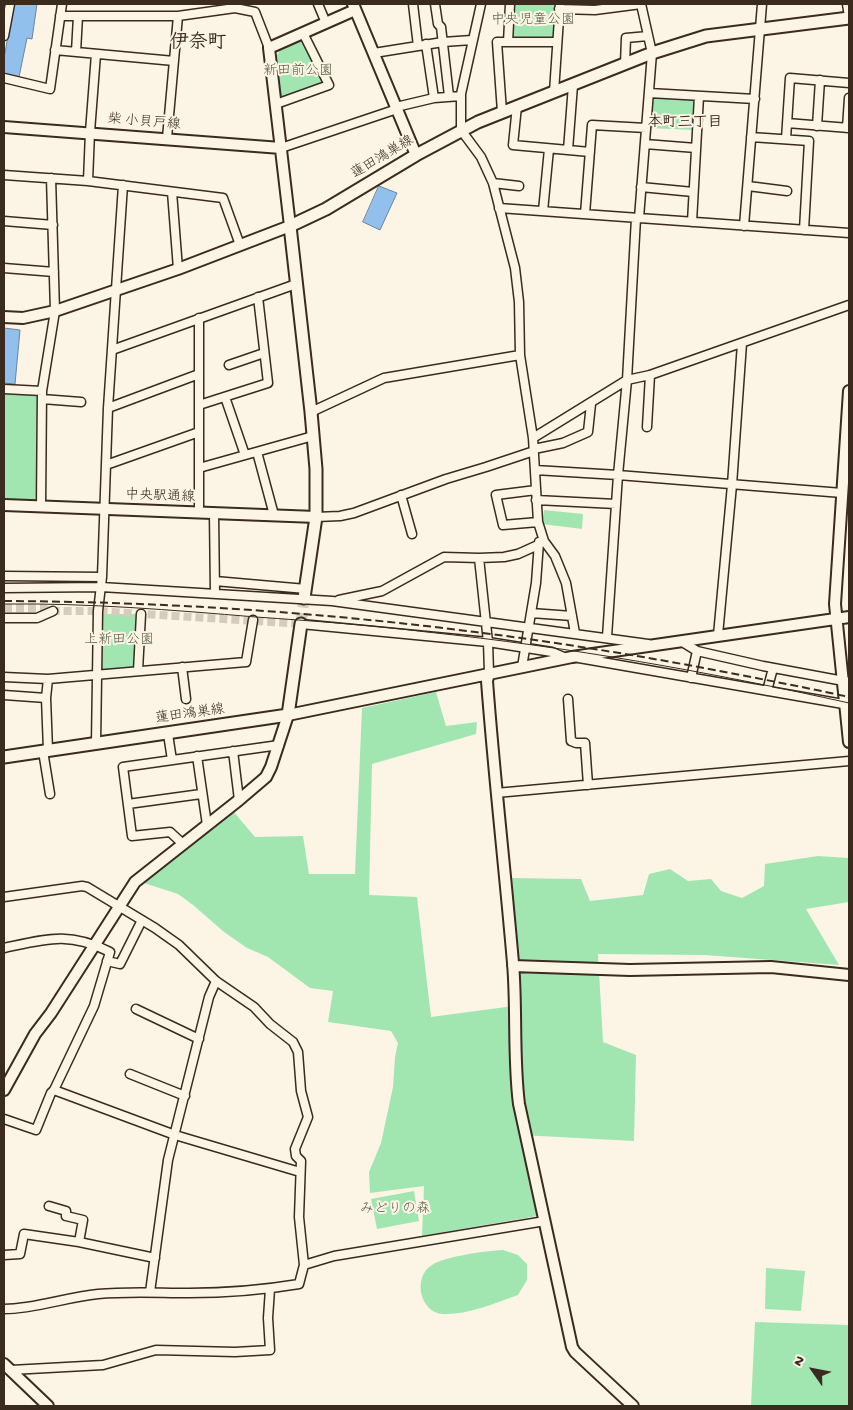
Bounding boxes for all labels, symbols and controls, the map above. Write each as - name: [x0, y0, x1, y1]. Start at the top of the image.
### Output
- park label: 中央児童公園: [491, 13, 575, 29]
- district label: 伊奈町: [170, 33, 226, 55]
- park label: 新田前公園: [263, 64, 333, 80]
- street label: 柴 小貝戸線: [107, 111, 181, 135]
- district label: 本町三丁目: [648, 115, 722, 133]
- street label: 蓮田鴻巣線: [349, 133, 417, 183]
- street label: 中央駅通線: [125, 487, 195, 507]
- park label: 上新田公園: [84, 633, 154, 649]
- street label: 蓮田鴻巣線: [154, 702, 226, 728]
- park label: みどりの森: [360, 1202, 430, 1218]
- north arrow: [788, 1345, 838, 1395]
- text: N: [790, 1353, 810, 1370]

